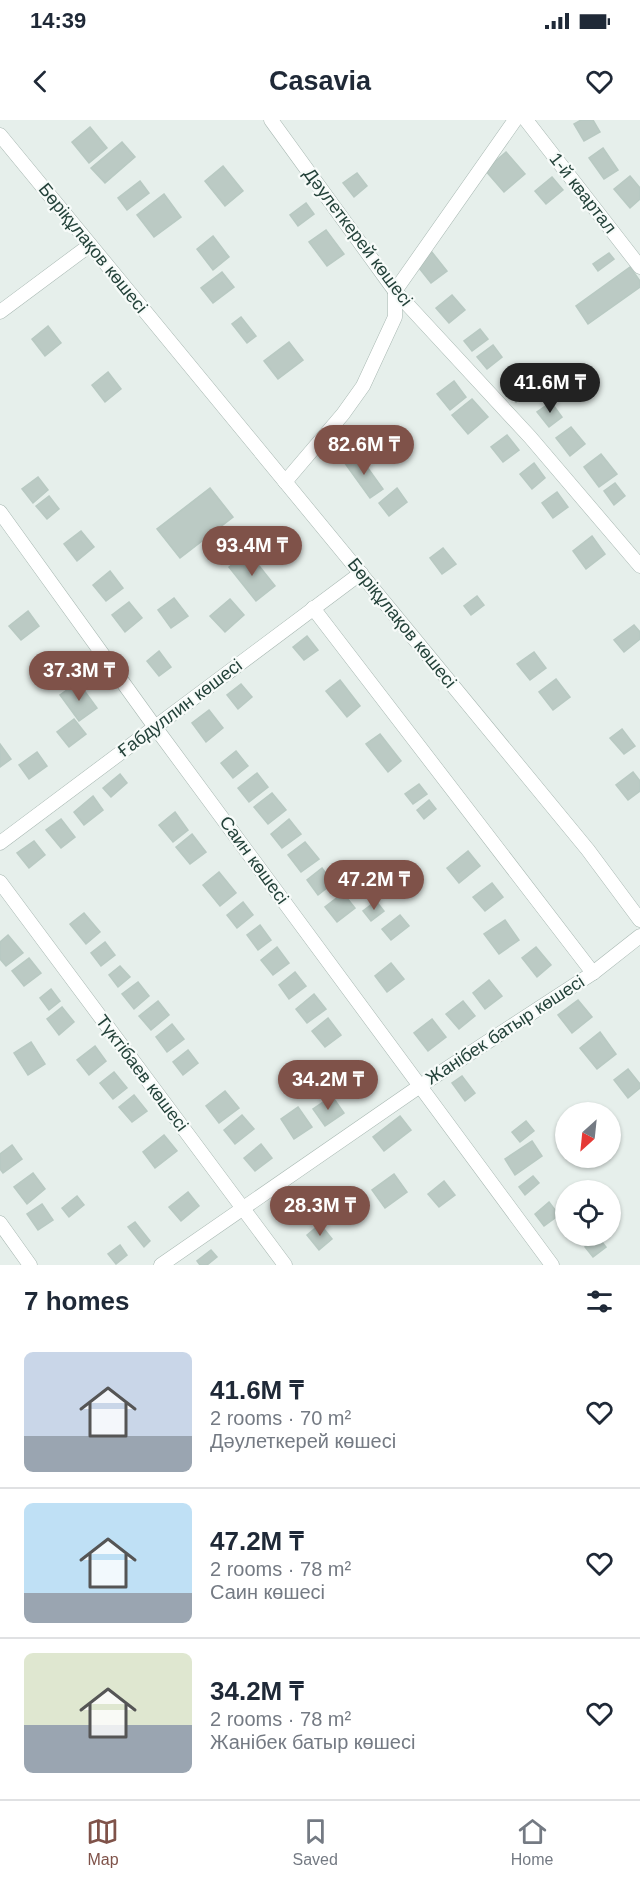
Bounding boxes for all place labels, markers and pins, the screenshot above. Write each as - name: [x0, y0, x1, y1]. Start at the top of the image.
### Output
- pin: 41.6M ₸: [495, 363, 605, 414]
- pin: 82.6M ₸: [309, 425, 419, 476]
- pin: 93.4M ₸: [197, 526, 307, 577]
- pin: 37.3M ₸: [24, 651, 134, 702]
- pin: 47.2M ₸: [319, 860, 429, 911]
- pin: 34.2M ₸: [273, 1060, 383, 1111]
- pin: 28.3M ₸: [265, 1186, 375, 1237]

